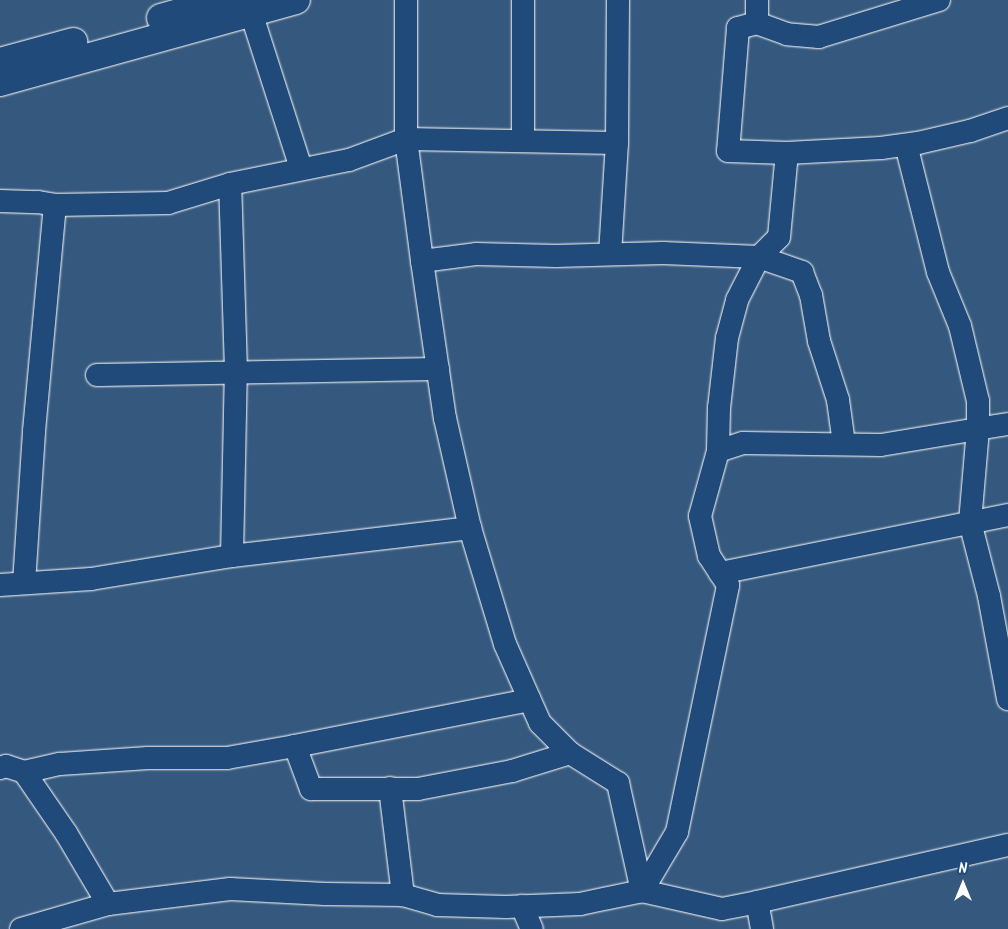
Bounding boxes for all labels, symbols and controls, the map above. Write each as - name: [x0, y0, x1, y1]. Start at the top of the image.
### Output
- text: N: [959, 858, 967, 880]
- north arrow: [938, 859, 988, 909]

